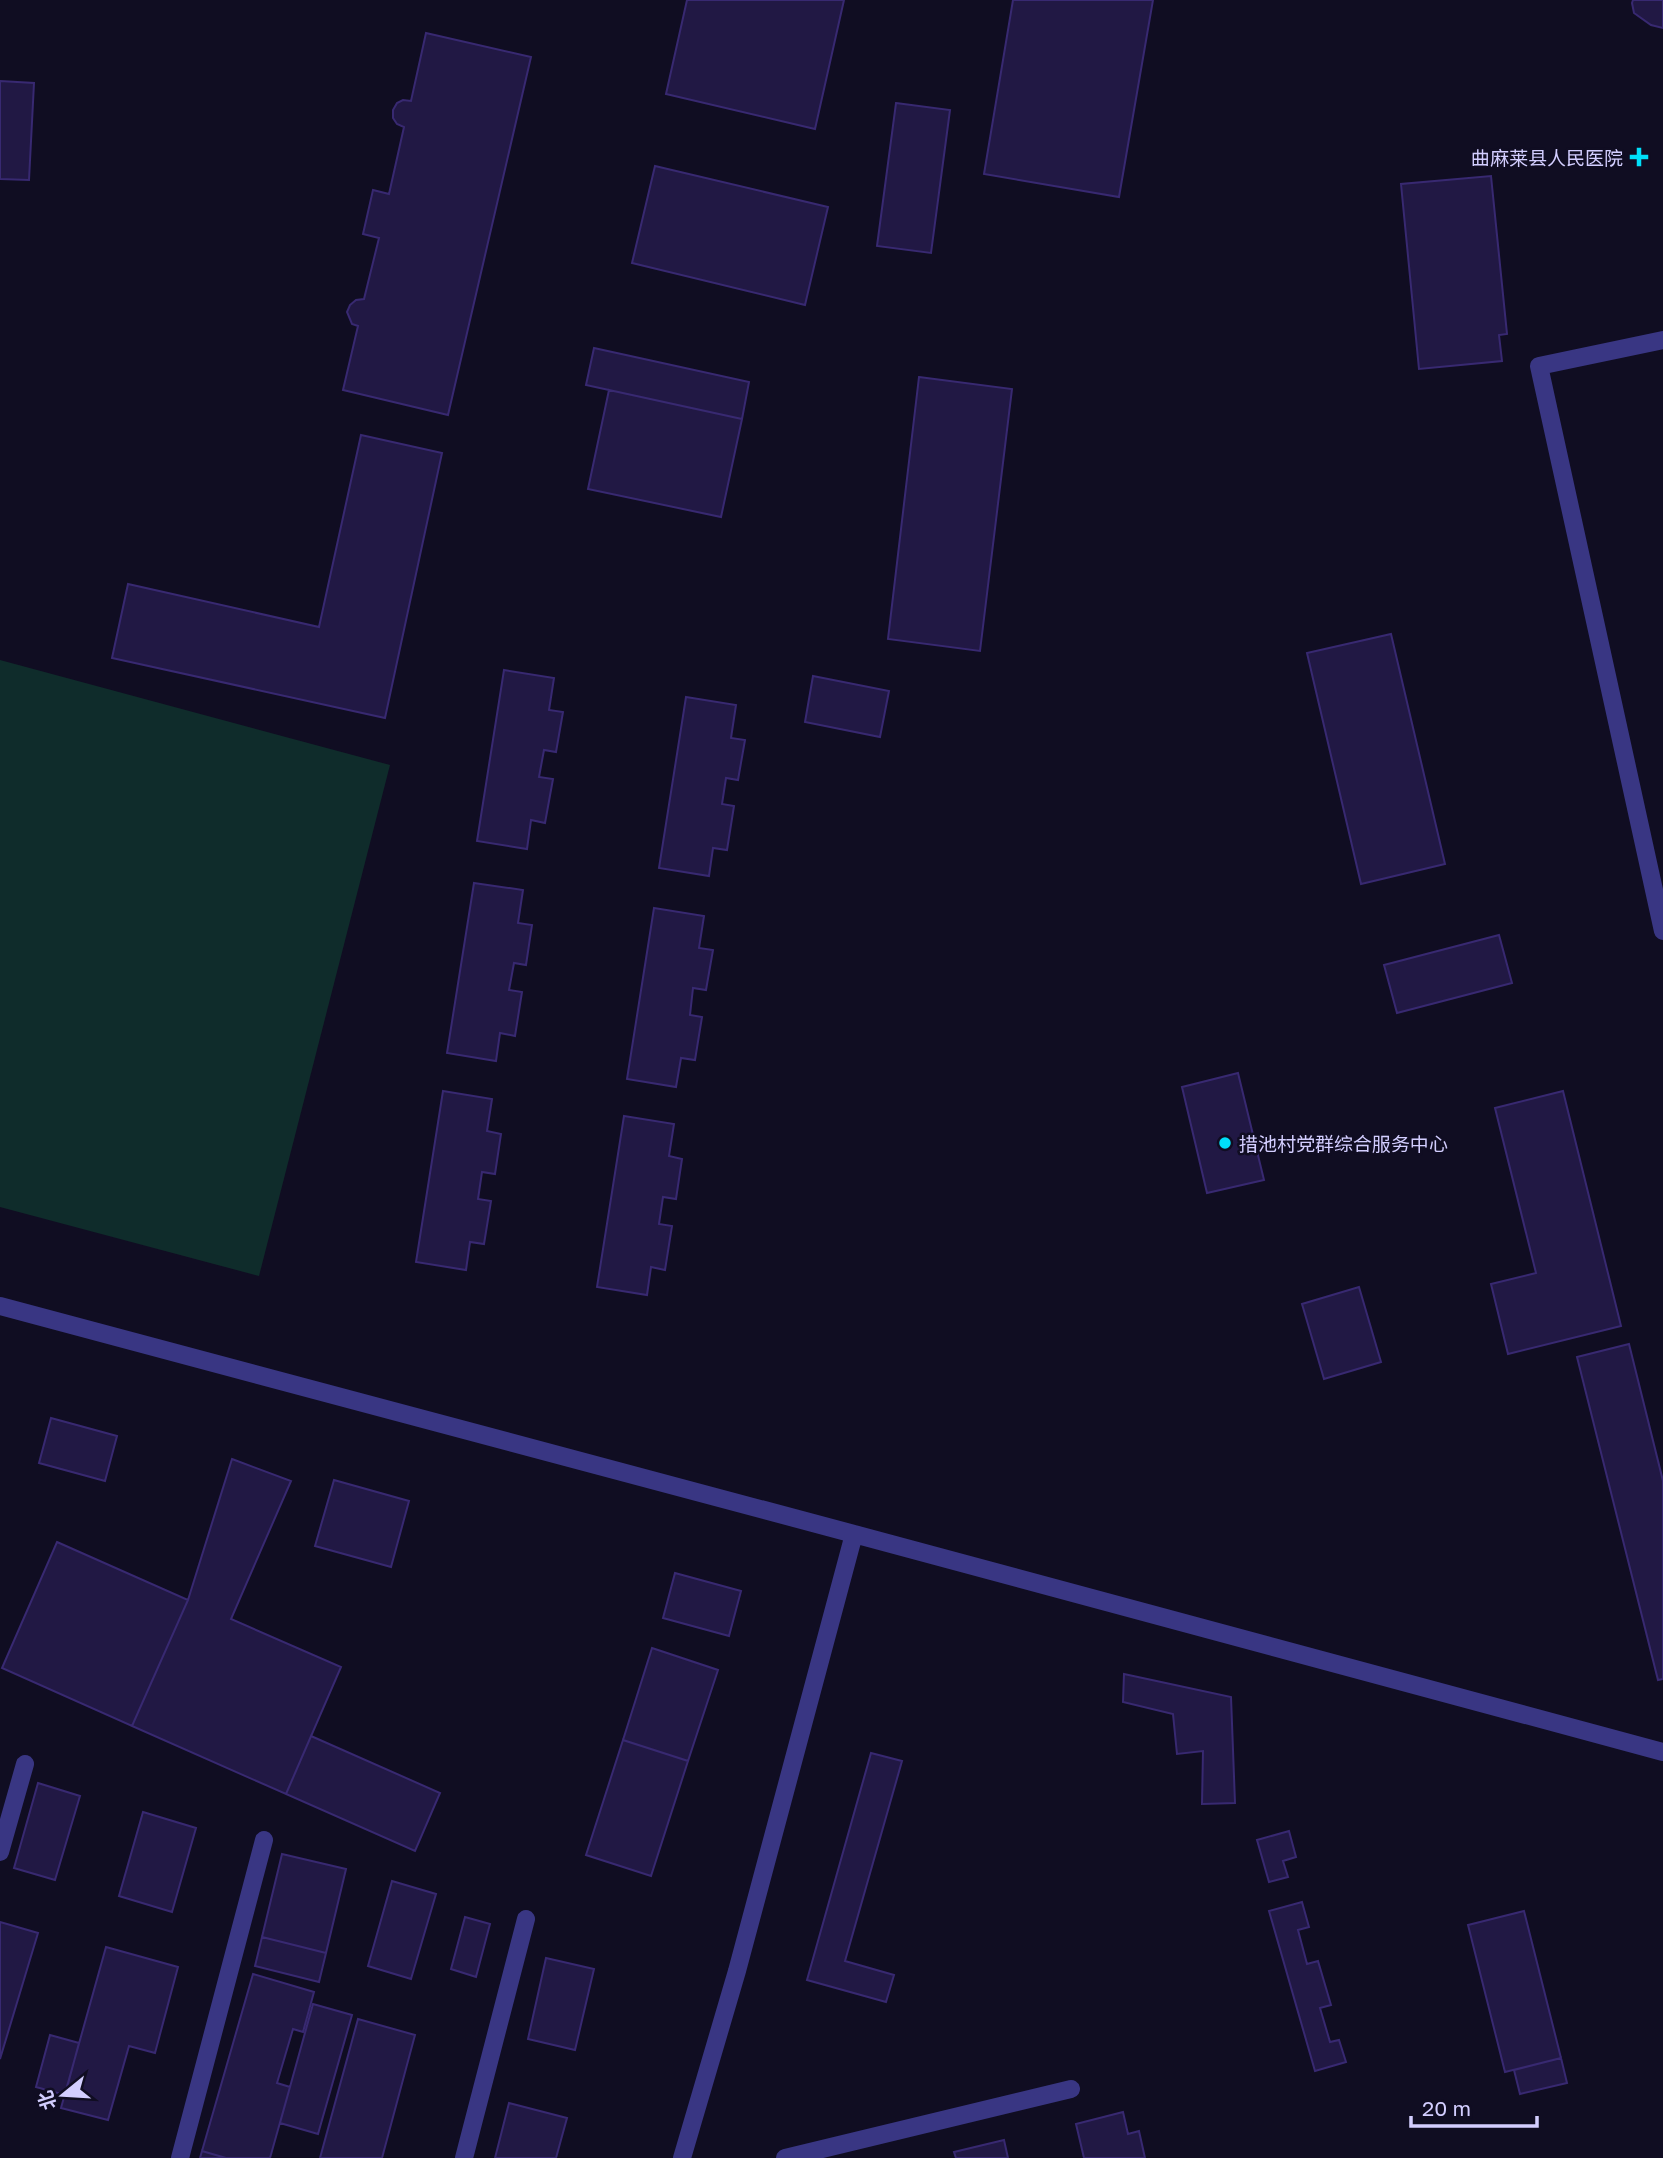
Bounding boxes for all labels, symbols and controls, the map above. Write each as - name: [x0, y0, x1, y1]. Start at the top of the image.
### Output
- place label: 曲麻莱县人民医院: [1471, 146, 1623, 169]
- marker: 曲麻莱县人民医院: [1629, 147, 1649, 167]
- place label: 措池村党群综合服务中心: [1239, 1132, 1448, 1155]
- marker: 措池村党群综合服务中心: [1217, 1135, 1233, 1151]
- north arrow: [28, 2060, 98, 2130]
- scale bar: [1411, 2084, 1537, 2128]
- text: 北: [32, 2088, 60, 2113]
- text: 20 m: [1422, 2095, 1471, 2121]

